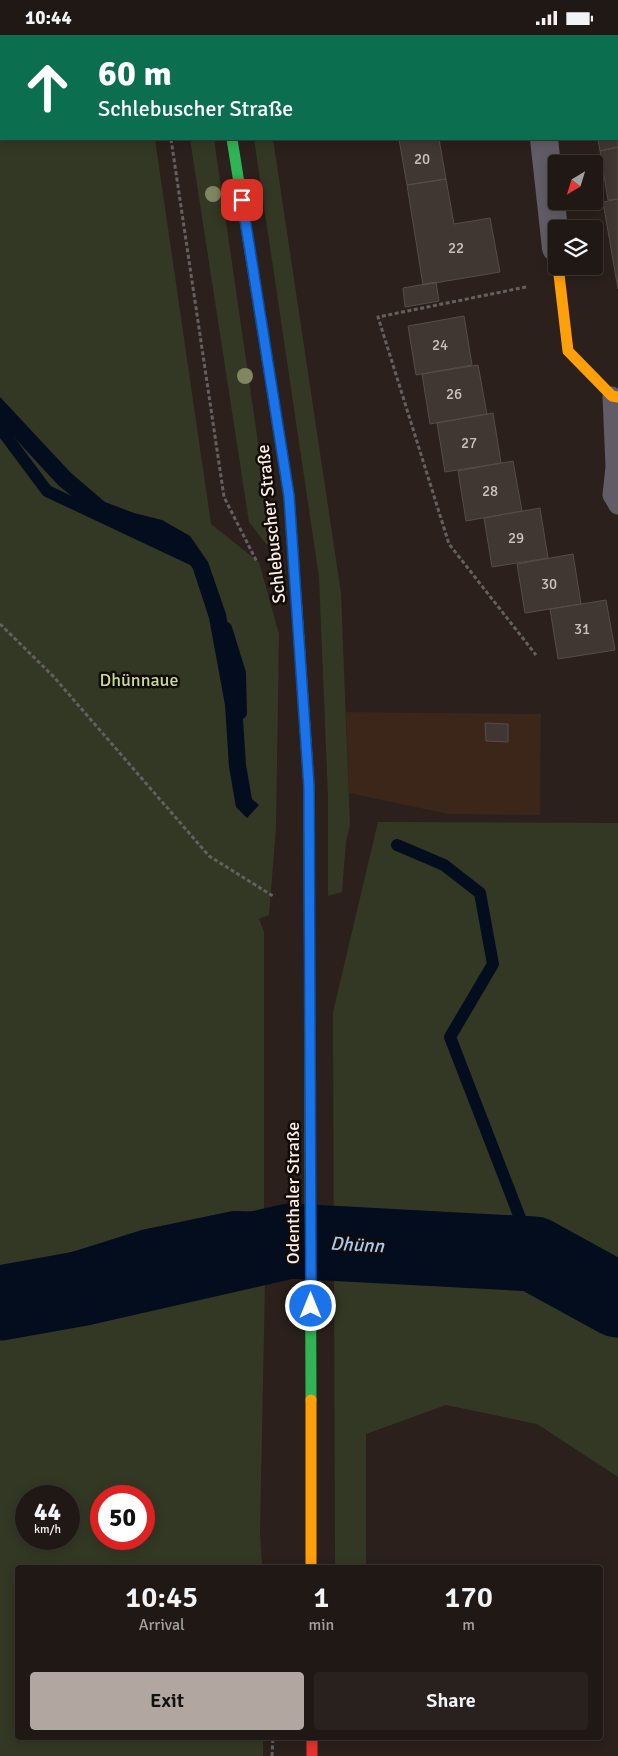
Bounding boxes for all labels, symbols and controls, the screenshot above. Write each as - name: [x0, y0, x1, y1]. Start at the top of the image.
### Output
- text: 10:44: [25, 6, 72, 30]
- text: 60 m: [98, 52, 172, 95]
- icon: ahead: [15, 55, 80, 120]
- text: Schlebuscher Straße: [98, 95, 293, 122]
- house number: 20: [414, 150, 430, 168]
- north arrow: [548, 155, 602, 210]
- map controls: [548, 155, 603, 275]
- pin: [221, 179, 263, 221]
- icon: arrive: [228, 186, 256, 214]
- button: layers: [548, 220, 603, 275]
- house number: 22: [448, 239, 464, 257]
- house number: 24: [432, 336, 448, 354]
- house number: 26: [446, 385, 462, 403]
- house number: 27: [461, 434, 477, 452]
- street label: Schlebuscher Straße: [252, 443, 290, 605]
- house number: 28: [482, 482, 498, 500]
- house number: 29: [508, 529, 524, 547]
- house number: 30: [541, 575, 557, 593]
- house number: 31: [574, 620, 590, 638]
- park label: Dhünnaue: [100, 669, 178, 691]
- street label: Odenthaler Straße: [282, 1122, 304, 1264]
- water label: Dhünn: [329, 1232, 385, 1258]
- position arrow: [284, 1279, 336, 1331]
- speed limit sign: 50: [90, 1485, 155, 1550]
- text: 44: [34, 1496, 61, 1527]
- text: km/h: [34, 1522, 61, 1537]
- text: 10:45: [125, 1579, 198, 1616]
- text: 1: [313, 1579, 329, 1616]
- text: 170: [444, 1579, 493, 1616]
- text: Arrival: [139, 1615, 185, 1635]
- text: min: [308, 1615, 334, 1635]
- text: m: [462, 1615, 475, 1635]
- button: Exit: [30, 1672, 304, 1730]
- button: Share: [314, 1672, 588, 1730]

